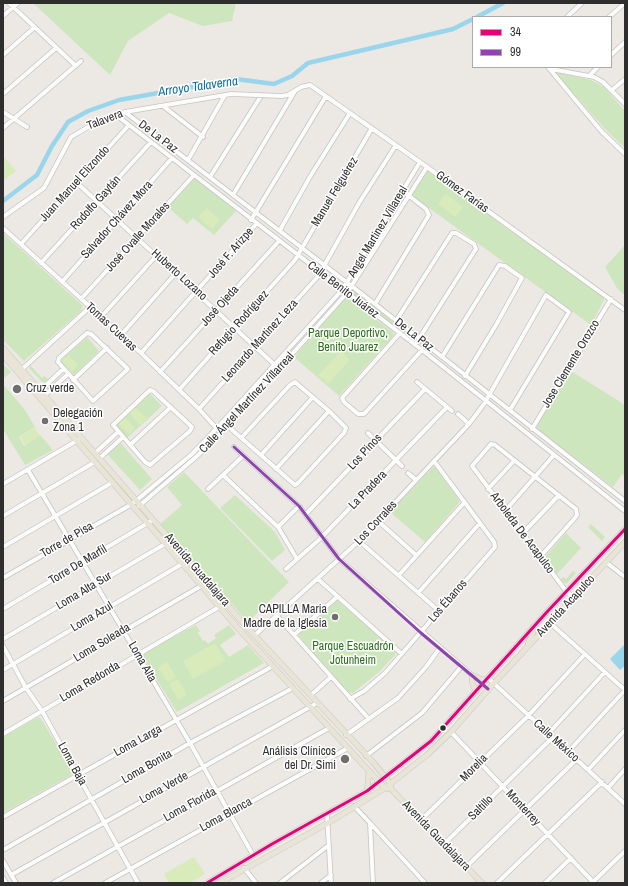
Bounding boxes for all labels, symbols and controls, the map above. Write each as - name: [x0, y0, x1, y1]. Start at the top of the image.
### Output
- legend: [472, 16, 612, 68]
- text: 34: [510, 24, 521, 40]
- text: 99: [510, 44, 521, 60]
- water label: Arroyo Talaverna: [157, 74, 239, 100]
- street label: Talavera: [85, 107, 125, 133]
- street label: De La Paz: [135, 117, 181, 157]
- street label: Juan Manuel Elizondo: [37, 143, 113, 225]
- street label: Manuel Felguérez: [309, 155, 361, 229]
- street label: Gómez Farías: [433, 168, 491, 216]
- street label: Rodolfo Gaytán: [68, 173, 124, 233]
- street label: Salvador Chávez Mora: [78, 178, 156, 262]
- street label: Angel Martinez Villareal: [345, 184, 411, 280]
- street label: José Ovalle Morales: [103, 199, 173, 275]
- street label: José F. Arizpe: [205, 225, 257, 281]
- street label: Huberto Lozano: [148, 246, 210, 304]
- street label: Calle Benito Juárez: [304, 258, 382, 322]
- street label: José Ojeda: [198, 283, 242, 329]
- street label: Refugio Rodríguez: [206, 287, 272, 359]
- street label: Leonardo Martinez Leza: [219, 297, 301, 385]
- street label: Tomas Cuevas: [82, 300, 140, 354]
- street label: De La Paz: [391, 315, 437, 355]
- street label: Jose Clemente Orozco: [539, 317, 603, 411]
- park label: Parque Deportivo, Benito Juarez: [308, 327, 388, 355]
- street label: Calle Ángel Martínez Villarreal: [196, 350, 298, 456]
- place label: Cruz verde: [26, 382, 74, 396]
- marker: Cruz verde: [11, 383, 23, 395]
- place label: Delegación Zona 1: [53, 407, 103, 435]
- marker: Delegación Zona 1: [40, 416, 50, 426]
- street label: Los Pinos: [345, 431, 385, 473]
- street label: La Pradera: [346, 467, 390, 513]
- street label: Arboleda De Acapulco: [487, 490, 557, 576]
- street label: Los Corrales: [352, 498, 400, 548]
- street label: Torre de Pisa: [38, 519, 96, 561]
- street label: Avenida Guadalajara: [161, 530, 233, 610]
- street label: Torre De Marfil: [46, 542, 110, 588]
- street label: Loma Alta Sur: [54, 569, 114, 613]
- street label: Avenida Acapulco: [534, 572, 598, 640]
- street label: Los Ébanos: [426, 577, 470, 625]
- street label: Loma Azul: [68, 599, 116, 635]
- place label: CAPILLA Maria Madre de la Iglesia: [243, 603, 327, 631]
- marker: CAPILLA Maria Madre de la Iglesia: [330, 612, 340, 622]
- street label: Loma Soleada: [71, 620, 133, 666]
- street label: Loma Alta: [125, 639, 159, 685]
- park label: Parque Escuadrón Jotunheim: [312, 640, 394, 668]
- street label: Loma Redonda: [57, 659, 123, 705]
- street label: Calle México: [530, 717, 582, 765]
- street label: Loma Larga: [112, 722, 164, 760]
- unlabelled marker: [438, 723, 448, 733]
- street label: Loma Baja: [54, 740, 90, 788]
- place label: Análisis Clínicos del Dr. Simi: [263, 745, 336, 773]
- street label: Loma Bonita: [119, 747, 175, 787]
- street label: Morelia: [457, 751, 491, 785]
- marker: Análisis Clínicos del Dr. Simi: [339, 753, 351, 765]
- street label: Loma Verde: [137, 769, 191, 807]
- street label: Loma Florida: [161, 785, 219, 825]
- street label: Monterrey: [503, 787, 543, 829]
- street label: Saltillo: [465, 792, 497, 824]
- street label: Loma Blanca: [197, 795, 255, 835]
- street label: Avenida Guadalajara: [399, 798, 473, 874]

